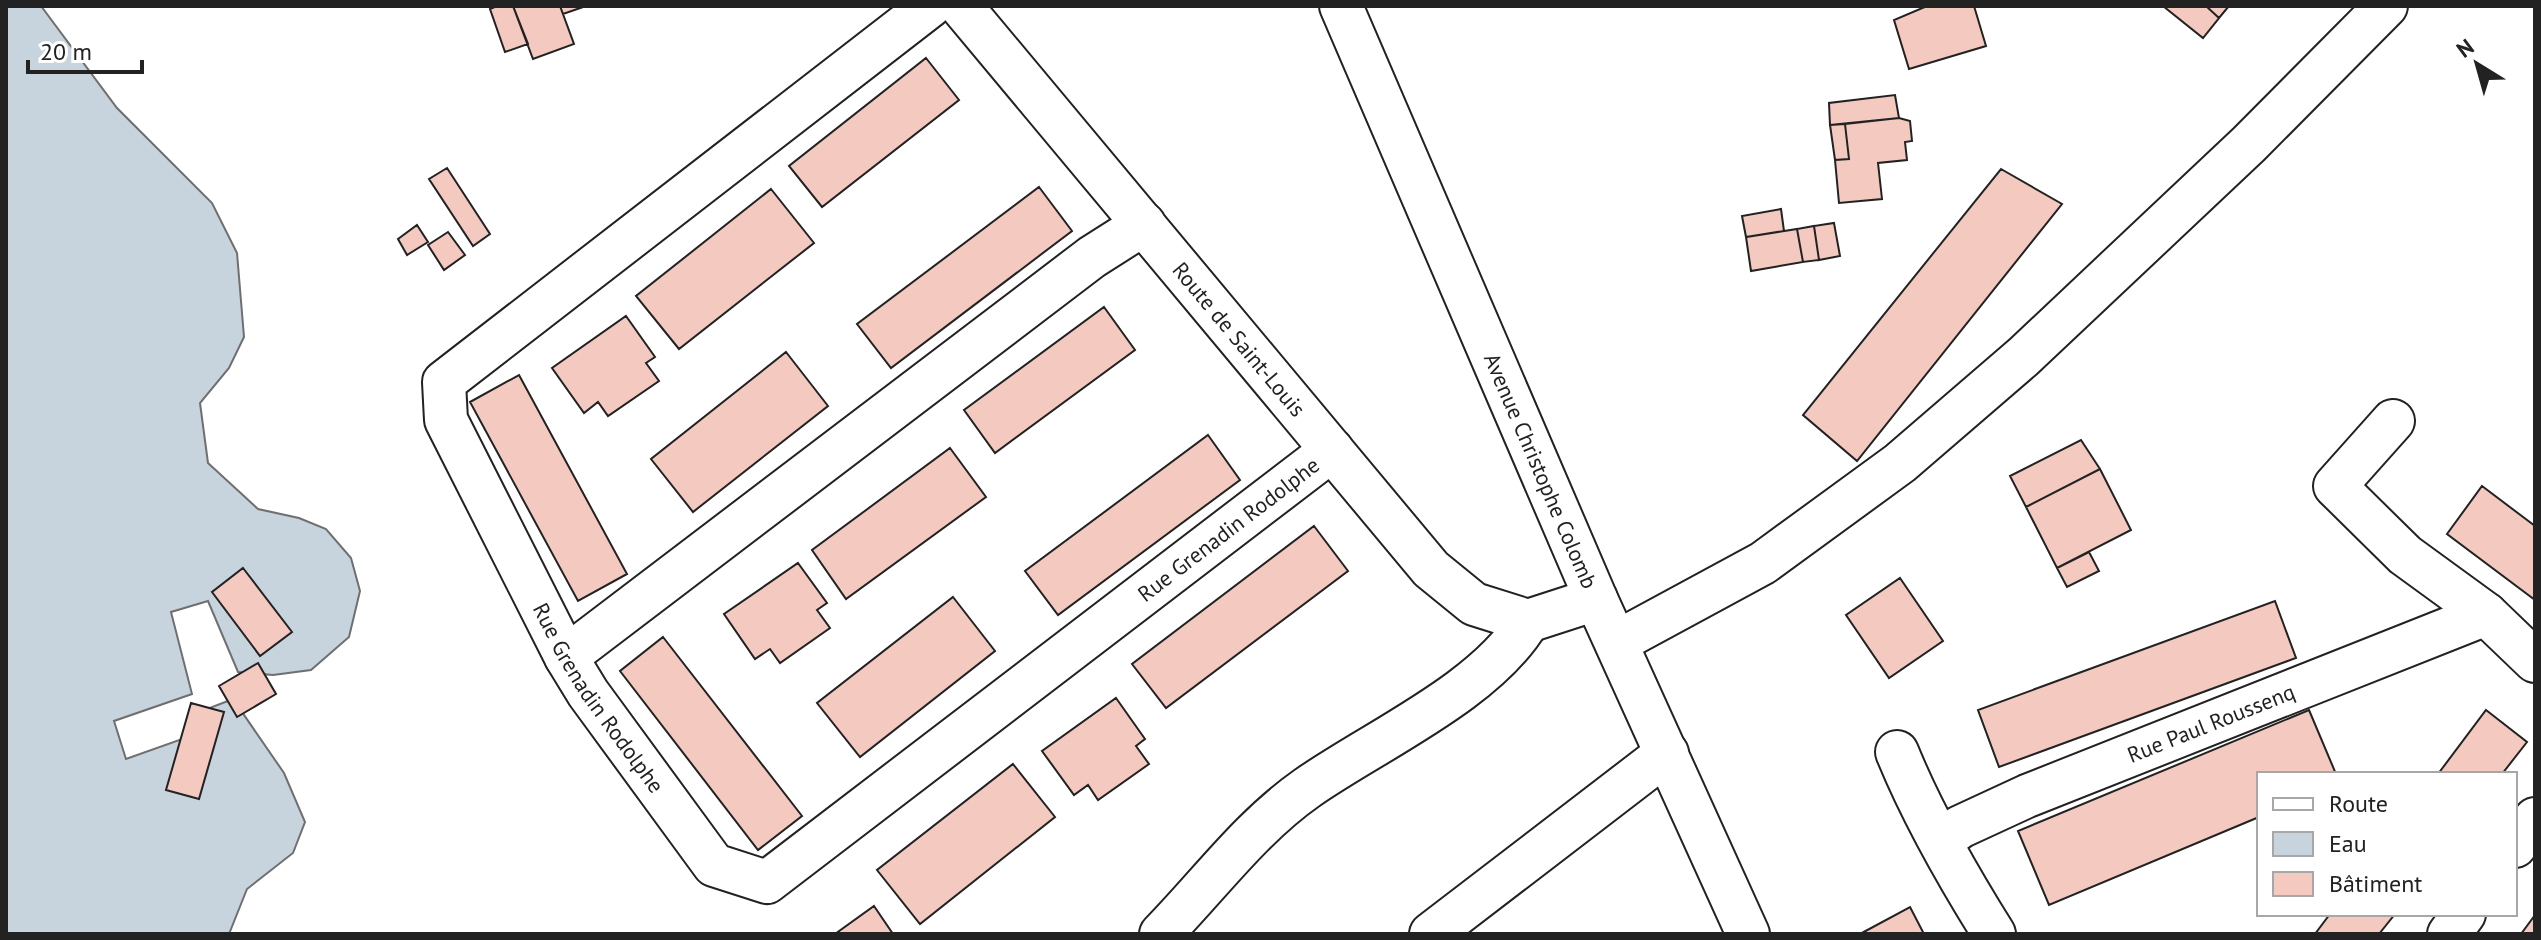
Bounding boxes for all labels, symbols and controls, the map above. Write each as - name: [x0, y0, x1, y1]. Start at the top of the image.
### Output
- scale bar: [28, 24, 142, 74]
- north arrow: [2437, 24, 2517, 104]
- text: N: [2451, 32, 2479, 64]
- text: 20 m: [40, 36, 92, 67]
- street label: Route de Saint-Louis: [1167, 256, 1312, 422]
- street label: Avenue Christophe Colomb: [1478, 349, 1604, 593]
- street label: Rue Grenadin Rodolphe: [1132, 451, 1325, 608]
- street label: Rue Grenadin Rodolphe: [527, 598, 670, 798]
- street label: Rue Paul Roussenq: [2123, 677, 2299, 769]
- legend: [2257, 772, 2517, 916]
- text: Route: [2329, 788, 2388, 819]
- text: Eau: [2329, 828, 2367, 859]
- text: Bâtiment: [2329, 868, 2422, 899]

